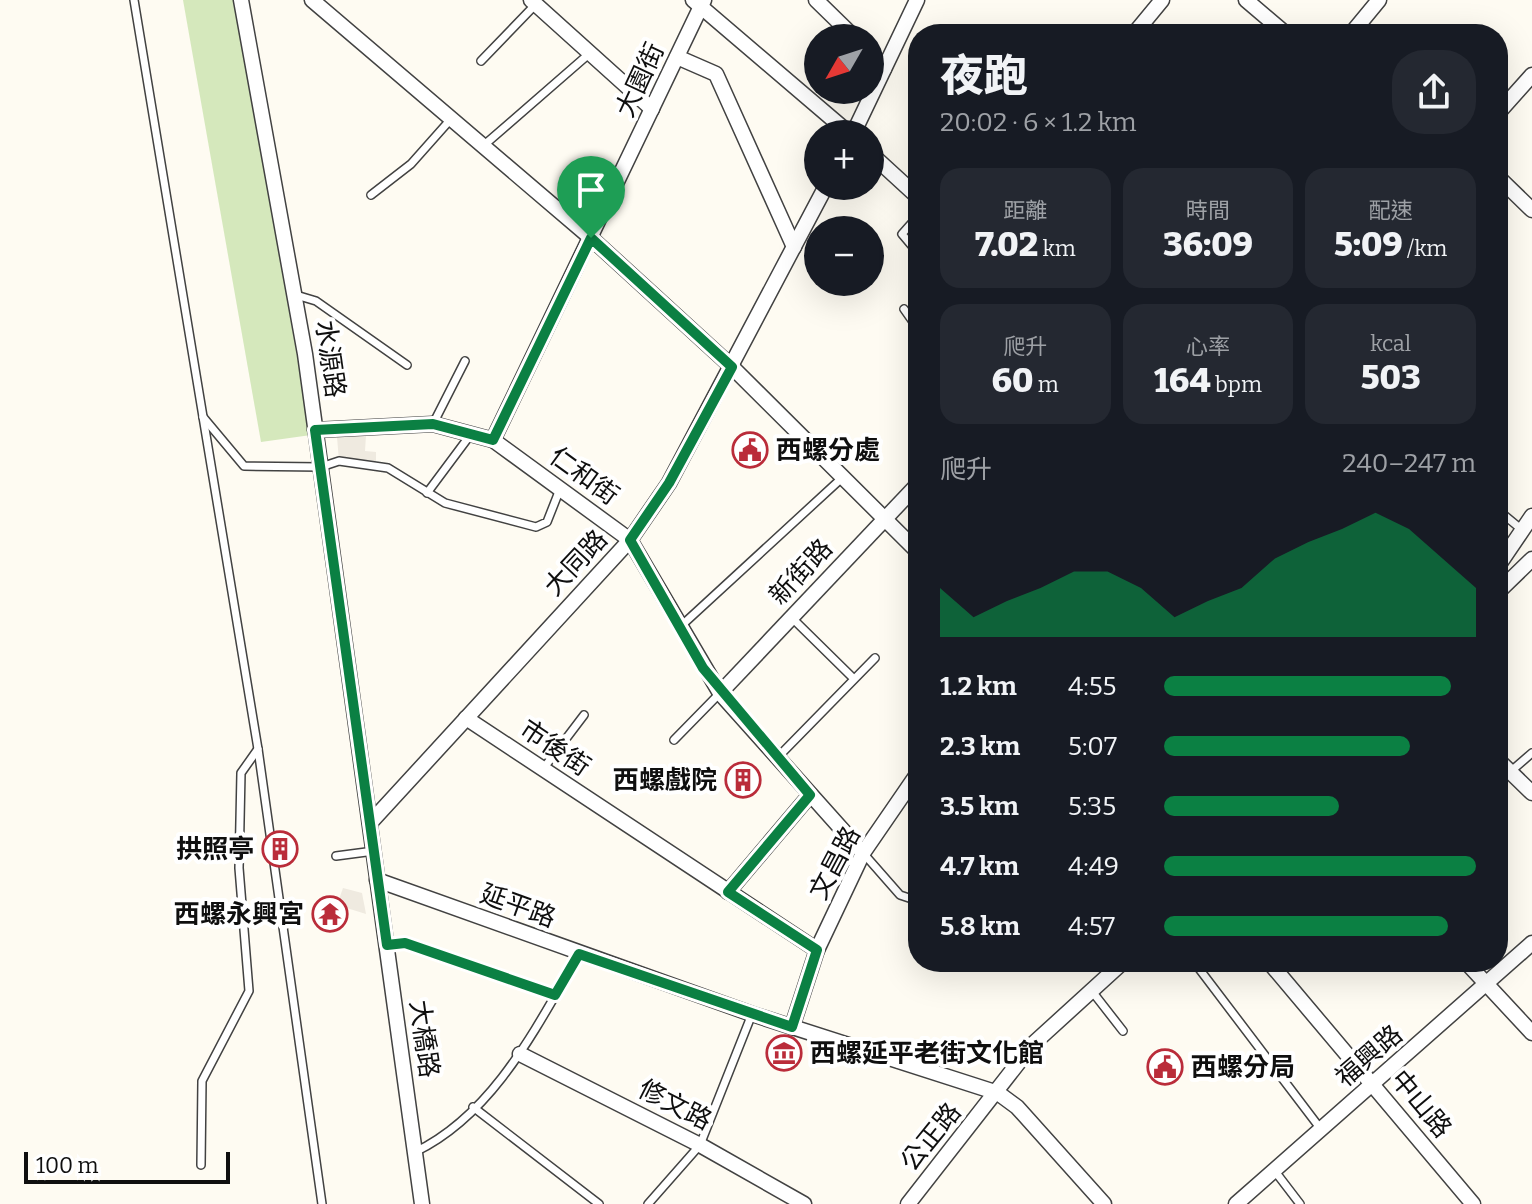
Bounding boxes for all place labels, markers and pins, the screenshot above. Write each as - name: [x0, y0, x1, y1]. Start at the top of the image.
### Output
- pin: [557, 156, 625, 238]
- public building icon: 西螺分處: [731, 431, 769, 469]
- place label: 西螺分處: [776, 435, 880, 466]
- building icon: 西螺戲院: [724, 761, 762, 799]
- place label: 西螺戲院: [613, 765, 717, 796]
- building icon: 拱照亭: [261, 830, 299, 868]
- place label: 拱照亭: [176, 834, 254, 865]
- temple icon: 西螺永興宮: [311, 895, 349, 933]
- place label: 西螺永興宮: [174, 899, 304, 930]
- museum icon: 西螺延平老街文化館: [765, 1034, 803, 1072]
- place label: 西螺延平老街文化館: [810, 1038, 1044, 1069]
- public building icon: 西螺分局: [1146, 1048, 1184, 1086]
- place label: 西螺分局: [1191, 1052, 1295, 1083]

